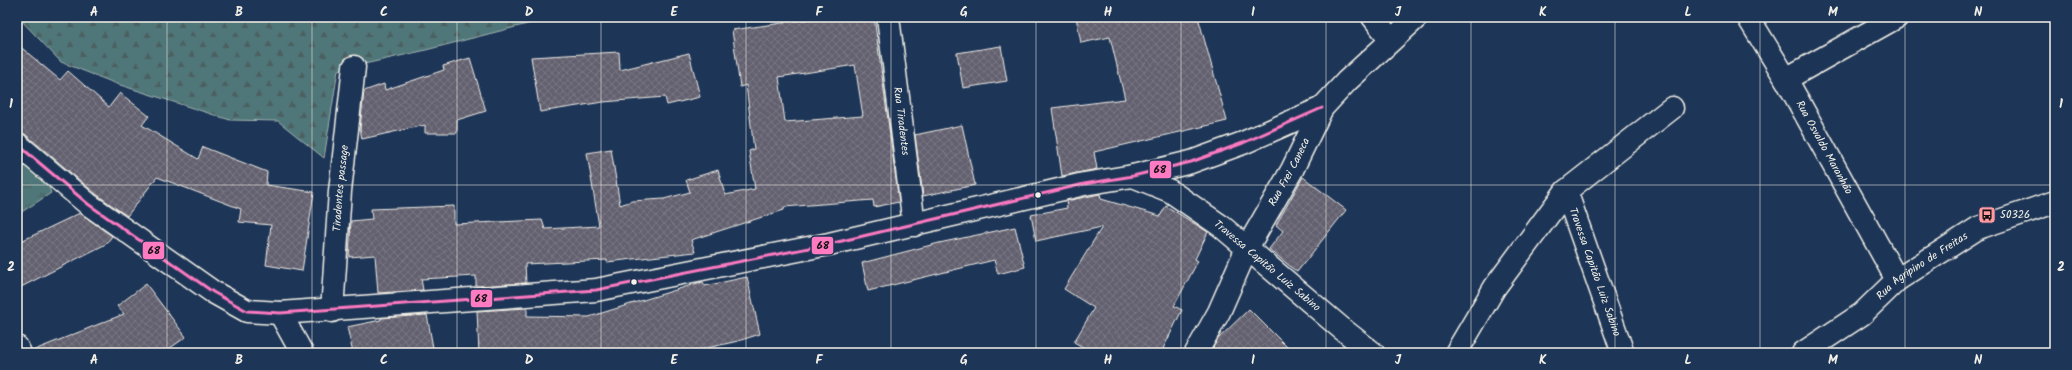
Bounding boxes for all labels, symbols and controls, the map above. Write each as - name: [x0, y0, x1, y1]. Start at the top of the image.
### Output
- text: A: [90, 2, 98, 23]
- text: B: [235, 2, 243, 23]
- text: C: [380, 2, 388, 23]
- text: D: [525, 2, 534, 23]
- text: E: [670, 2, 678, 23]
- text: F: [815, 2, 823, 23]
- text: G: [960, 2, 968, 23]
- text: H: [1104, 2, 1113, 23]
- text: I: [1251, 2, 1255, 23]
- text: J: [1395, 2, 1402, 23]
- text: K: [1539, 2, 1547, 23]
- text: L: [1684, 2, 1692, 23]
- text: M: [1828, 2, 1838, 23]
- text: N: [1974, 2, 1983, 23]
- street label: Rua Tiradentes: [888, 86, 914, 157]
- text: 1: [9, 94, 13, 115]
- text: 1: [2059, 94, 2063, 115]
- street label: Rua Osvaldo Maranhão: [1791, 97, 1857, 198]
- street label: Rua Frei Caneca: [1264, 135, 1315, 210]
- street label: Tiradentes passage: [328, 144, 354, 232]
- line badge: 68: [1149, 160, 1172, 179]
- text: 68: [1154, 161, 1167, 179]
- unlabelled marker: [1033, 190, 1043, 200]
- street label: Travessa Capitão Luiz Sabino: [1564, 205, 1625, 339]
- bus stop icon: 50326: [1977, 205, 1997, 225]
- place label: 50326: [2000, 206, 2030, 224]
- street label: Travessa Capitão Luiz Sabino: [1209, 216, 1325, 316]
- street label: Rua Agripino de Freitas: [1872, 228, 1972, 304]
- line badge: 68: [811, 236, 834, 255]
- text: 68: [817, 237, 830, 255]
- line badge: 68: [142, 241, 165, 260]
- text: 68: [148, 242, 161, 260]
- text: 2: [7, 257, 15, 278]
- text: 2: [2057, 257, 2065, 278]
- unlabelled marker: [629, 277, 639, 287]
- line badge: 68: [470, 289, 493, 308]
- text: 68: [475, 290, 488, 308]
- text: A: [90, 350, 98, 370]
- text: B: [235, 350, 243, 370]
- text: C: [380, 350, 388, 370]
- text: D: [525, 350, 534, 370]
- text: E: [670, 350, 678, 370]
- text: F: [815, 350, 823, 370]
- text: G: [960, 350, 968, 370]
- text: H: [1104, 350, 1113, 370]
- text: I: [1251, 350, 1255, 370]
- text: J: [1395, 350, 1402, 370]
- text: K: [1539, 350, 1547, 370]
- text: L: [1684, 350, 1692, 370]
- text: M: [1828, 350, 1838, 370]
- text: N: [1974, 350, 1983, 370]

